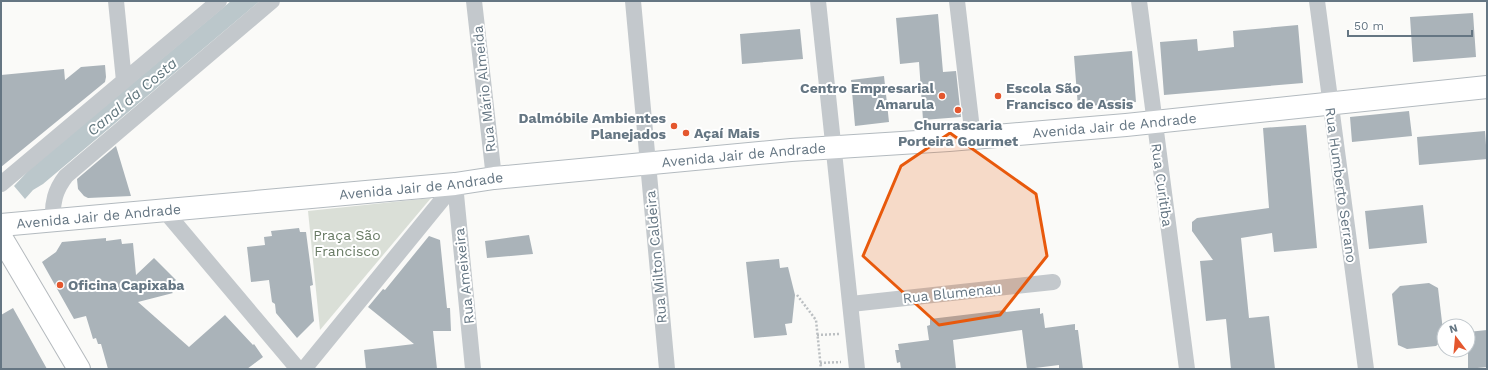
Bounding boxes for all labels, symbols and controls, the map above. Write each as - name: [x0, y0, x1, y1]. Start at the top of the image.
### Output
- scale bar: [1348, 12, 1472, 38]
- text: 50 m: [1354, 19, 1384, 33]
- street label: Rua Mário Almeida: [469, 25, 499, 153]
- water label: Canal da Costa: [83, 54, 181, 140]
- place label: Centro Empresarial Amarula: [800, 80, 935, 112]
- place label: Escola São Francisco de Assis: [1006, 80, 1134, 112]
- marker: Centro Empresarial Amarula: [937, 91, 947, 101]
- marker: Escola São Francisco de Assis: [993, 91, 1003, 101]
- marker: Churrascaria Porteira Gourmet: [953, 105, 963, 115]
- street label: Rua Humberto Serrano: [1322, 106, 1360, 264]
- place label: Dalmóbile Ambientes Planejados: [519, 110, 667, 142]
- street label: Avenida Jair de Andrade: [1032, 110, 1197, 141]
- place label: Churrascaria Porteira Gourmet: [898, 117, 1018, 149]
- marker: Dalmóbile Ambientes Planejados: [669, 121, 679, 131]
- place label: Açaí Mais: [694, 125, 760, 141]
- marker: Açaí Mais: [681, 128, 691, 138]
- street label: Avenida Jair de Andrade: [661, 140, 826, 170]
- street label: Rua Curitiba: [1148, 142, 1176, 228]
- street label: Avenida Jair de Andrade: [338, 169, 504, 202]
- street label: Rua Milton Caldeira: [642, 190, 670, 324]
- street label: Avenida Jair de Andrade: [16, 201, 182, 232]
- park label: Praça São Francisco: [313, 227, 381, 259]
- street label: Rua Ameixeira: [451, 227, 477, 325]
- place label: Oficina Capixaba: [68, 277, 185, 293]
- marker: Oficina Capixaba: [55, 280, 65, 290]
- street label: Rua Blumenau: [902, 280, 1002, 306]
- north arrow: [1436, 318, 1476, 358]
- text: N: [1448, 321, 1459, 336]

